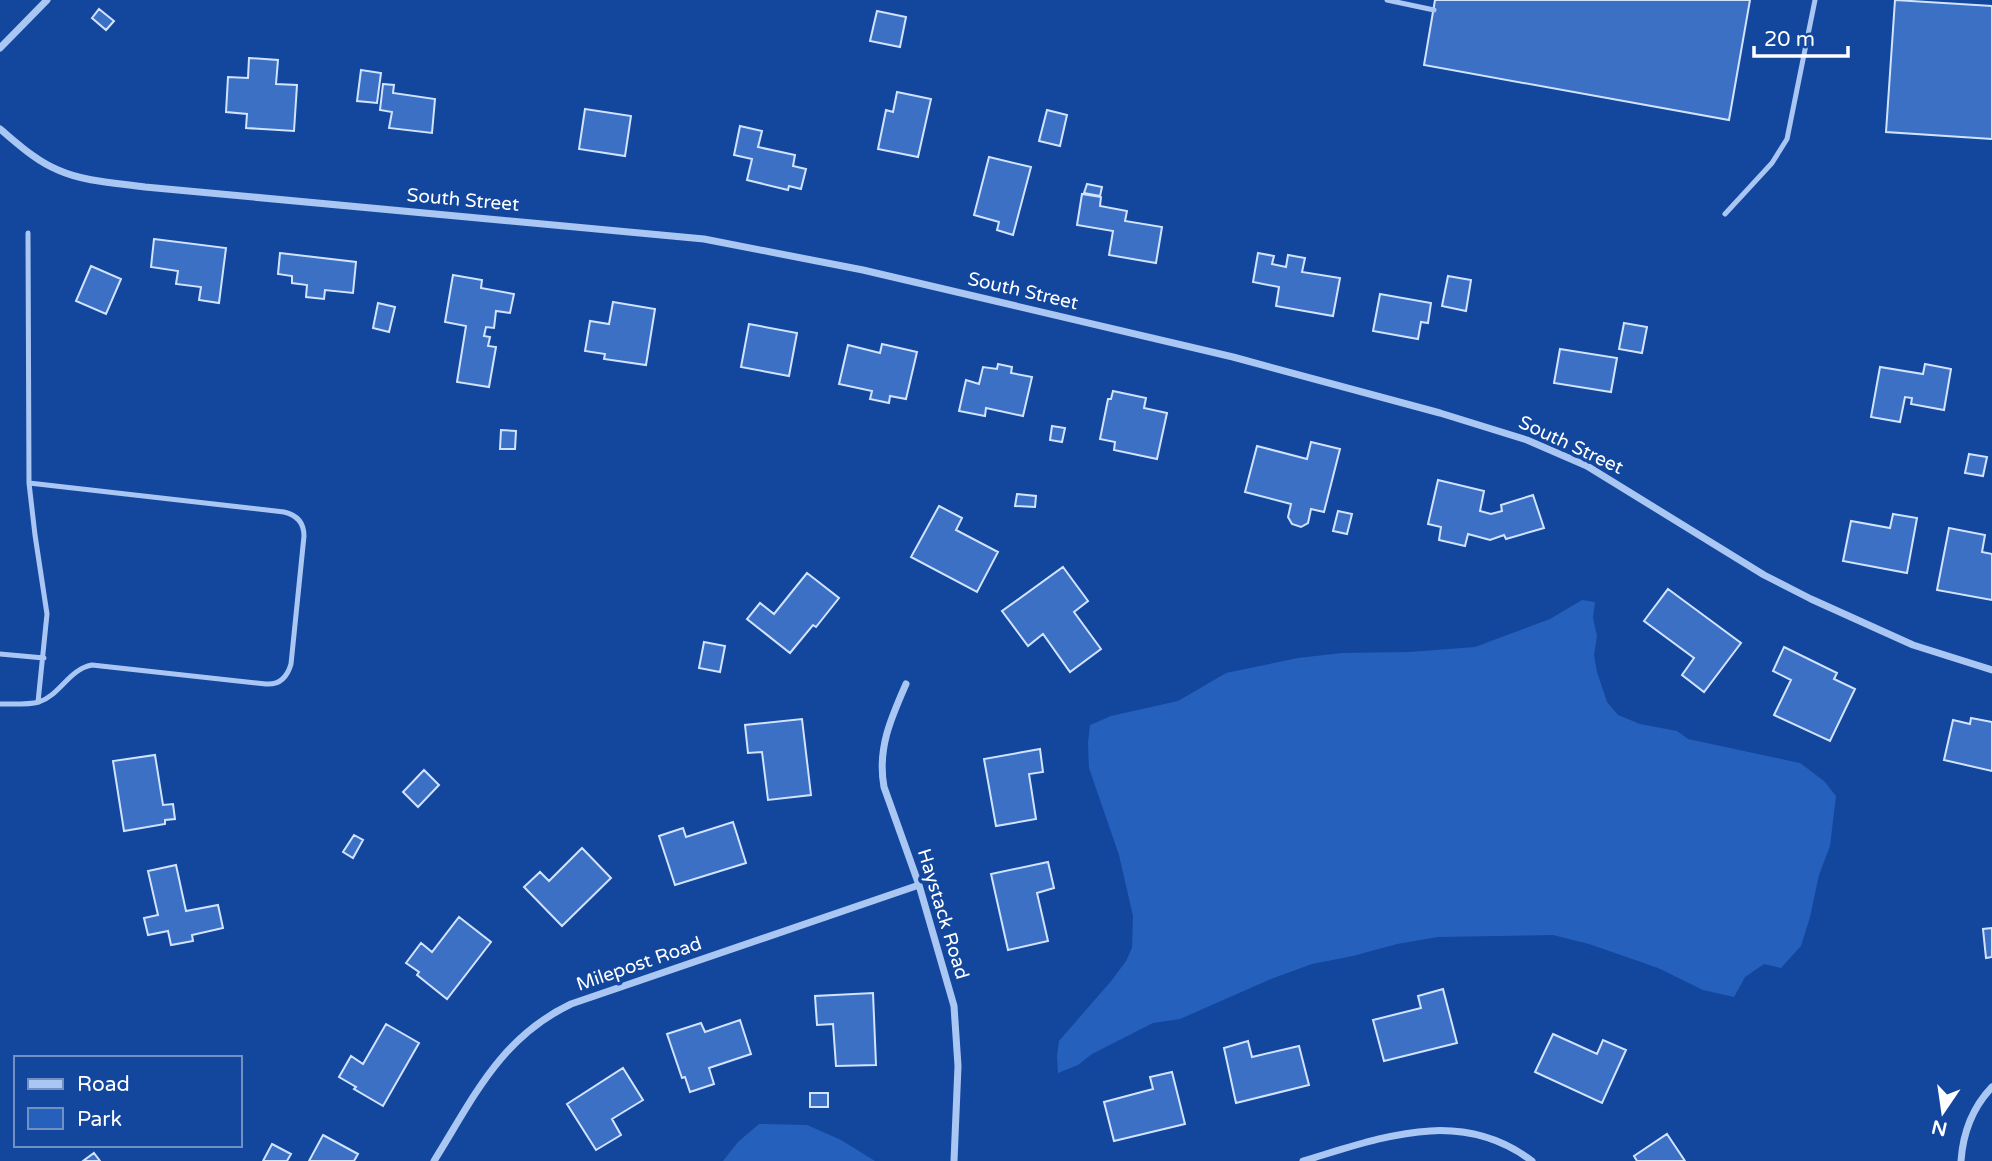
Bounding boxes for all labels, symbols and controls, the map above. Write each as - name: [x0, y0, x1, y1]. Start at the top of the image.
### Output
- scale bar: [1754, 14, 1848, 58]
- text: 20 m: [1764, 27, 1815, 52]
- street label: South Street: [406, 184, 520, 216]
- street label: South Street: [966, 268, 1080, 314]
- street label: South Street: [1515, 411, 1627, 479]
- street label: Haystack Road: [913, 846, 973, 982]
- street label: Milepost Road: [574, 932, 704, 996]
- legend: [14, 1056, 242, 1147]
- text: Road: [77, 1072, 130, 1097]
- north arrow: [1908, 1077, 1978, 1147]
- text: Park: [77, 1107, 122, 1132]
- text: N: [1929, 1115, 1949, 1140]

